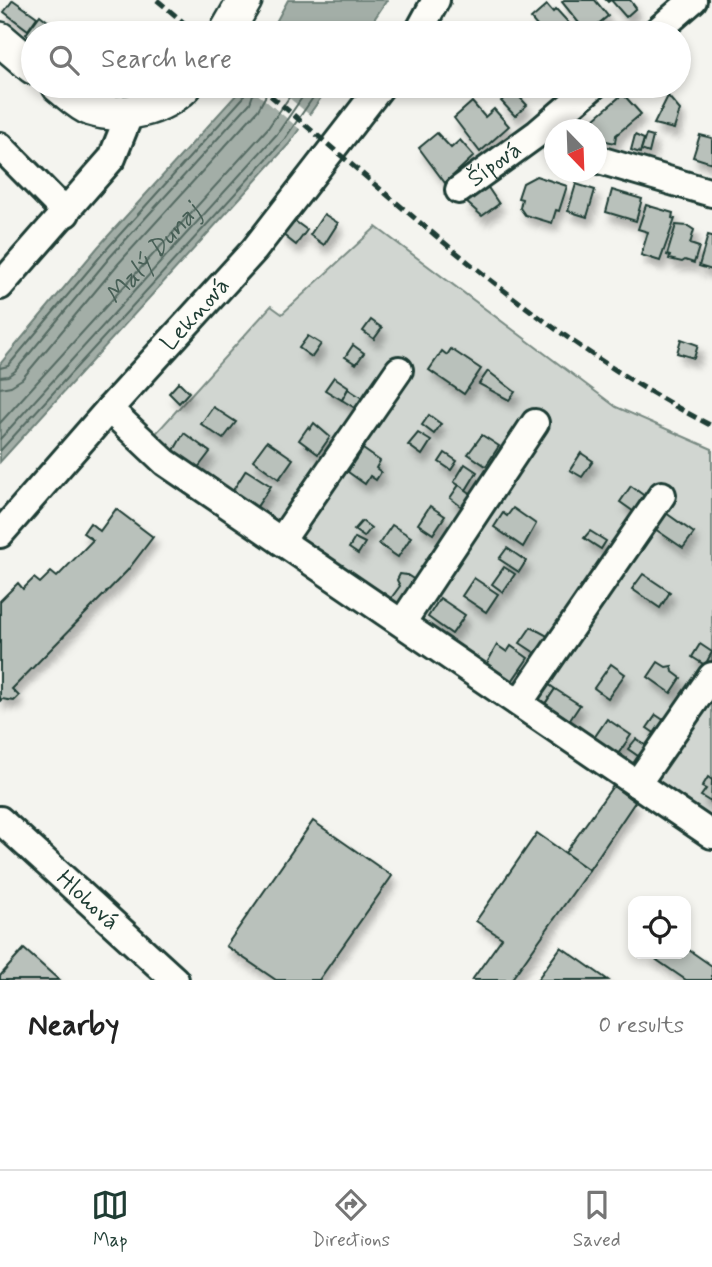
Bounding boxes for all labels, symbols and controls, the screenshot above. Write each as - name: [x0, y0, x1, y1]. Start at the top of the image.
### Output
- search box: [21, 21, 691, 98]
- icon: search: [45, 41, 83, 79]
- text: Search here: [101, 43, 232, 77]
- north arrow: [544, 119, 607, 182]
- street label: Šípová: [461, 134, 528, 194]
- water label: Malý Dunaj: [98, 194, 210, 312]
- street label: Leknová: [154, 271, 237, 358]
- street label: Hlohová: [50, 863, 126, 937]
- map controls: [628, 896, 691, 959]
- button: locate: [628, 896, 691, 959]
- text: Nearby: [28, 1006, 119, 1045]
- text: 0 results: [598, 1011, 684, 1041]
- tab: Map: [91, 1186, 129, 1253]
- tab: Directions: [312, 1186, 390, 1253]
- tab: Saved: [573, 1186, 621, 1253]

